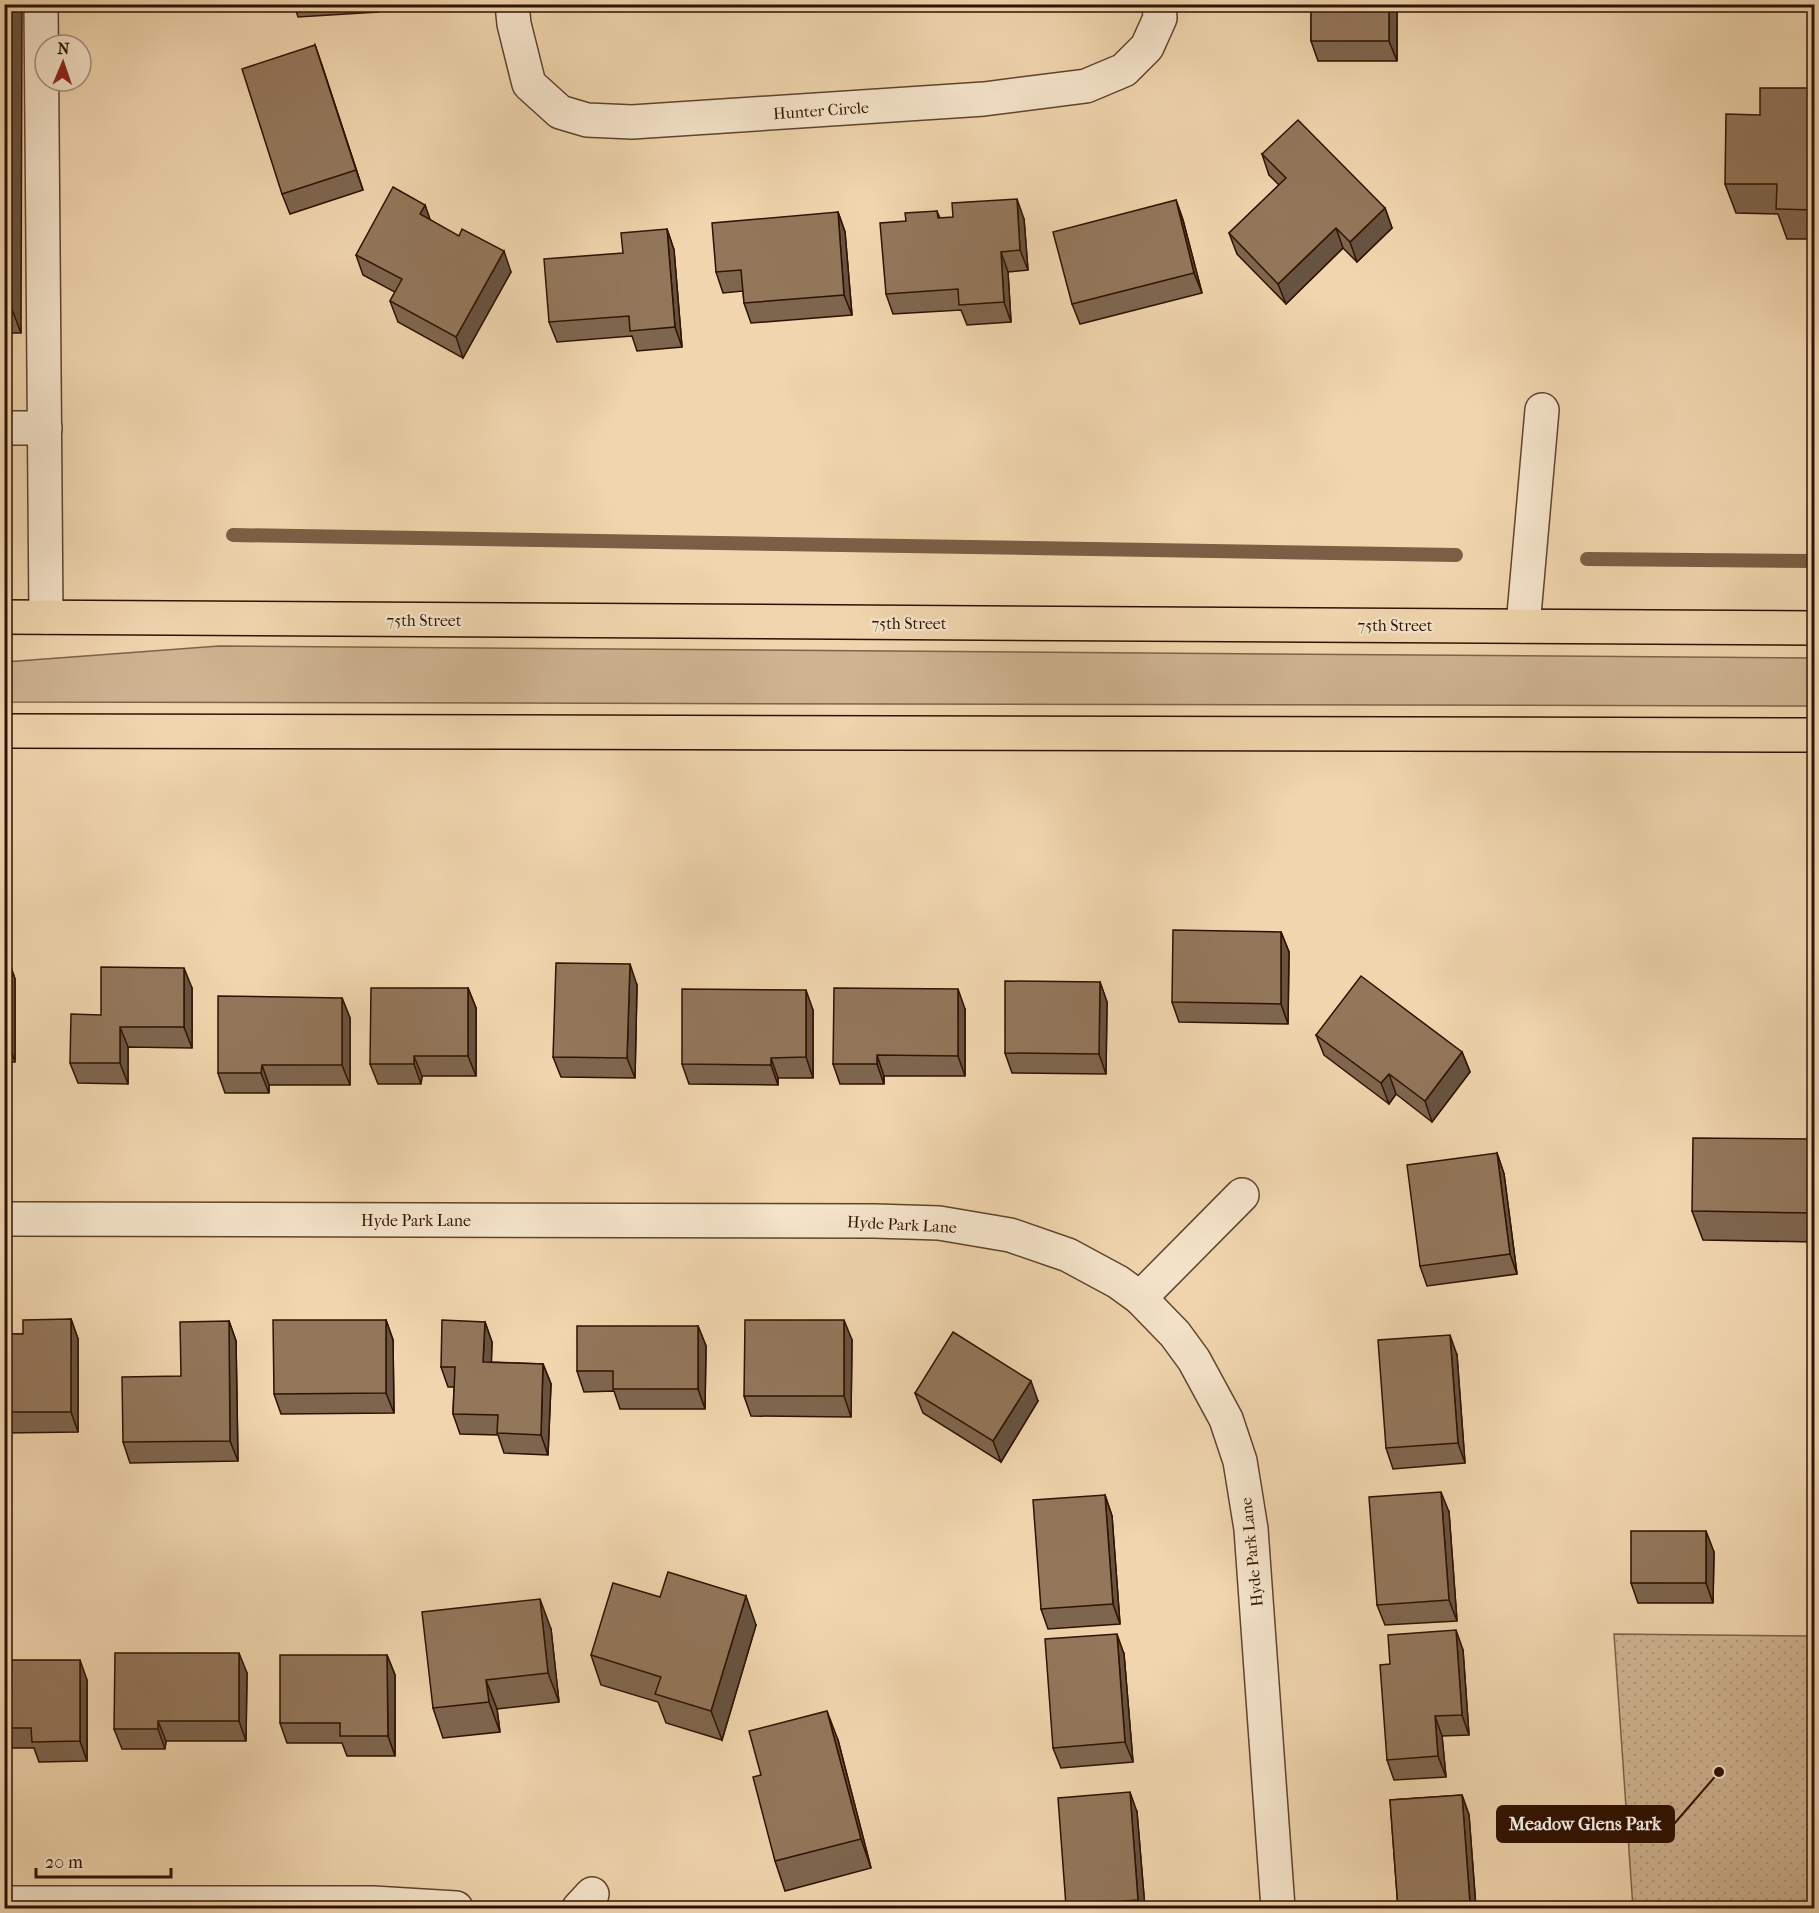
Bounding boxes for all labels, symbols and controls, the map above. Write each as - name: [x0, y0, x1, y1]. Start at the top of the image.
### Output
- north arrow: [33, 33, 93, 93]
- text: N: [57, 39, 71, 58]
- street label: Hunter Circle: [773, 98, 870, 123]
- street label: 75th Street: [387, 611, 462, 630]
- street label: 75th Street: [872, 614, 947, 633]
- street label: 75th Street: [1358, 616, 1433, 635]
- street label: Hyde Park Lane: [361, 1211, 471, 1230]
- street label: Hyde Park Lane: [847, 1212, 957, 1237]
- street label: Hyde Park Lane: [1236, 1496, 1267, 1608]
- callout: Meadow Glens Park: [1497, 1806, 1674, 1842]
- text: Meadow Glens Park: [1508, 1814, 1662, 1835]
- scale bar: [36, 1841, 171, 1879]
- text: 20 m: [45, 1852, 83, 1873]

